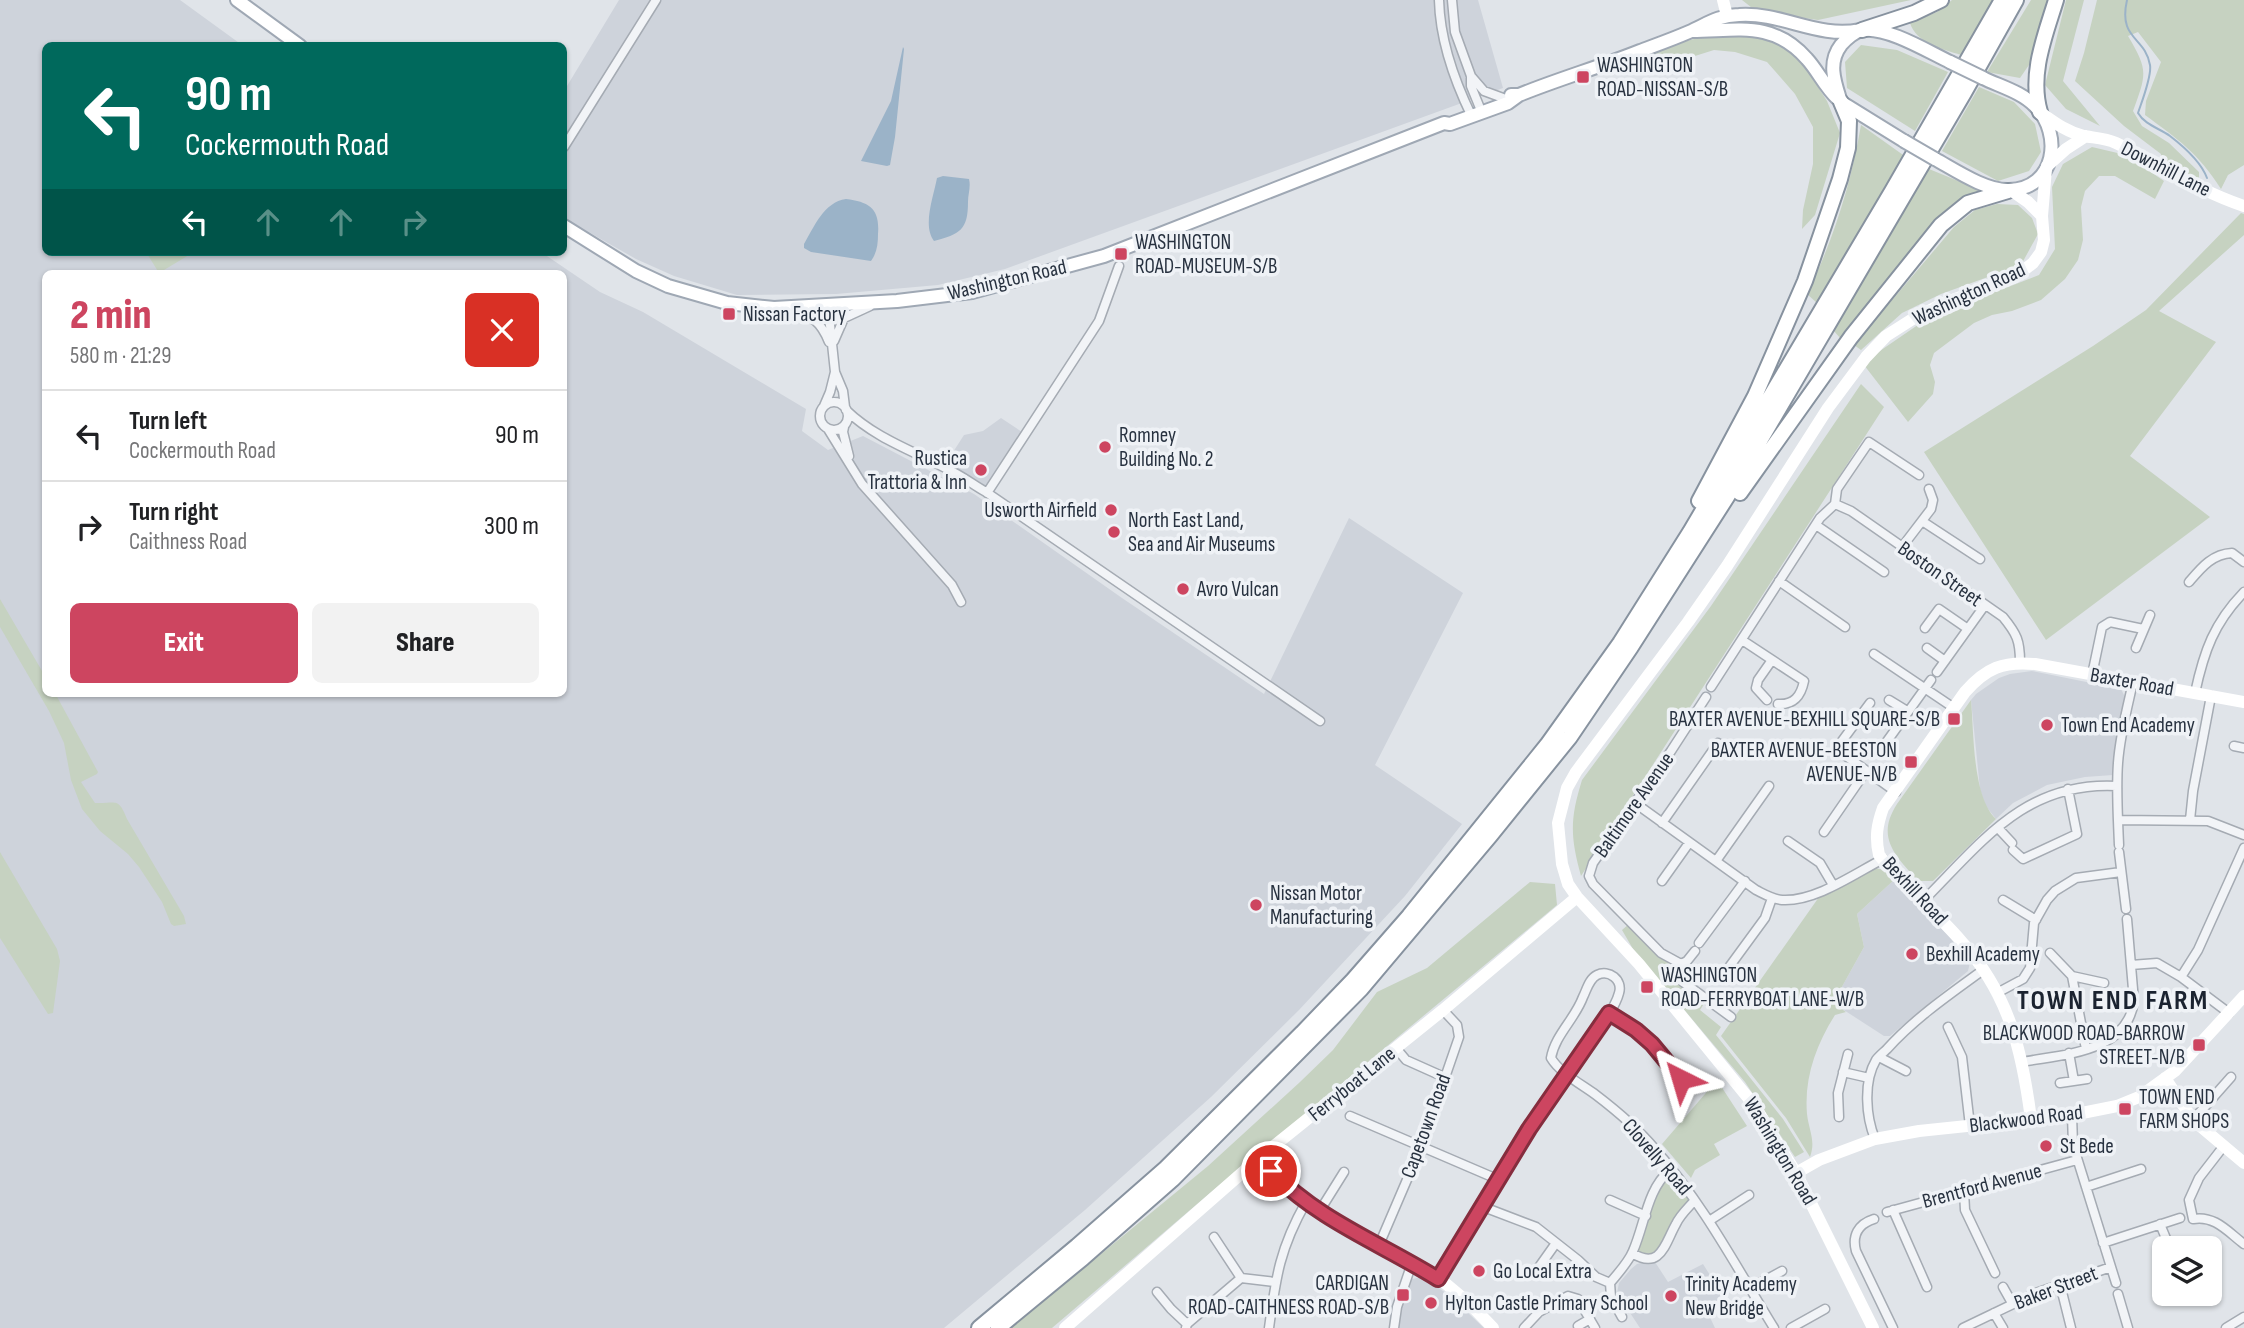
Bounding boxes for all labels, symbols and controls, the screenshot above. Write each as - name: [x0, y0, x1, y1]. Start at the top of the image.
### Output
- place label: WASHINGTON ROAD-NISSAN-S/B: [1597, 53, 1728, 102]
- text: 90 m: [185, 66, 272, 125]
- marker: WASHINGTON ROAD-NISSAN-S/B: [1575, 69, 1591, 85]
- icon: left: [70, 70, 161, 161]
- text: Cockermouth Road: [185, 126, 389, 165]
- street label: Downhill Lane: [2117, 136, 2215, 202]
- icon: left: [176, 203, 214, 241]
- icon: ahead: [249, 203, 287, 241]
- icon: ahead: [322, 203, 360, 241]
- icon: right: [395, 203, 433, 241]
- place label: WASHINGTON ROAD-MUSEUM-S/B: [1135, 230, 1277, 279]
- marker: WASHINGTON ROAD-MUSEUM-S/B: [1113, 246, 1129, 262]
- street label: Washington Road: [945, 254, 1069, 306]
- street label: Washington Road: [1909, 257, 2029, 331]
- text: 2 min: [70, 290, 151, 341]
- button: close: [465, 293, 539, 367]
- place label: Nissan Factory: [743, 302, 846, 327]
- marker: Nissan Factory: [721, 306, 737, 322]
- text: 580 m · 21:29: [70, 342, 172, 370]
- text: Turn left: [129, 406, 207, 437]
- icon: left: [70, 417, 108, 455]
- text: 90 m: [495, 420, 539, 451]
- place label: Romney Building No. 2: [1119, 423, 1214, 472]
- text: Cockermouth Road: [129, 437, 276, 465]
- marker: Romney Building No. 2: [1097, 439, 1113, 455]
- place label: Rustica Trattoria & Inn: [867, 446, 967, 495]
- marker: Rustica Trattoria & Inn: [973, 462, 989, 478]
- text: Turn right: [129, 497, 218, 528]
- place label: Usworth Airfield: [984, 498, 1097, 523]
- marker: Usworth Airfield: [1103, 502, 1119, 518]
- icon: right: [70, 508, 108, 546]
- place label: North East Land, Sea and Air Museums: [1128, 508, 1275, 557]
- text: 300 m: [484, 511, 539, 542]
- marker: North East Land, Sea and Air Museums: [1106, 524, 1122, 540]
- text: Caithness Road: [129, 528, 247, 556]
- street label: Boston Street: [1893, 536, 1987, 612]
- place label: Avro Vulcan: [1196, 577, 1279, 602]
- marker: Avro Vulcan: [1175, 581, 1191, 597]
- button: Exit: [70, 603, 298, 683]
- button: Share: [312, 603, 539, 683]
- street label: Baxter Road: [2088, 662, 2176, 702]
- place label: BAXTER AVENUE-BEXHILL SQUARE-S/B: [1669, 707, 1940, 732]
- marker: BAXTER AVENUE-BEXHILL SQUARE-S/B: [1946, 711, 1962, 727]
- place label: Town End Academy: [2061, 713, 2195, 738]
- marker: Town End Academy: [2039, 717, 2055, 733]
- place label: BAXTER AVENUE-BEESTON AVENUE-N/B: [1711, 738, 1897, 787]
- street label: Baltimore Avenue: [1589, 748, 1679, 862]
- marker: BAXTER AVENUE-BEESTON AVENUE-N/B: [1903, 754, 1919, 770]
- street label: Bexhill Road: [1877, 852, 1953, 930]
- place label: Nissan Motor Manufacturing: [1270, 881, 1373, 930]
- marker: Nissan Motor Manufacturing: [1248, 897, 1264, 913]
- place label: Bexhill Academy: [1926, 942, 2040, 967]
- marker: Bexhill Academy: [1904, 946, 1920, 962]
- place label: WASHINGTON ROAD-FERRYBOAT LANE-W/B: [1661, 963, 1864, 1012]
- marker: WASHINGTON ROAD-FERRYBOAT LANE-W/B: [1639, 979, 1655, 995]
- district label: TOWN END FARM: [2017, 984, 2209, 1017]
- place label: BLACKWOOD ROAD-BARROW STREET-N/B: [1983, 1021, 2185, 1070]
- marker: BLACKWOOD ROAD-BARROW STREET-N/B: [2191, 1037, 2207, 1053]
- street label: Ferryboat Lane: [1303, 1041, 1401, 1127]
- position arrow: [1644, 1042, 1718, 1116]
- street label: Capetown Road: [1396, 1071, 1456, 1181]
- place label: TOWN END FARM SHOPS: [2139, 1085, 2229, 1134]
- street label: Washington Road: [1738, 1093, 1822, 1209]
- street label: Blackwood Road: [1968, 1100, 2084, 1138]
- marker: TOWN END FARM SHOPS: [2117, 1101, 2133, 1117]
- street label: Clovelly Road: [1617, 1114, 1697, 1200]
- place label: St Bede: [2060, 1134, 2114, 1159]
- marker: St Bede: [2038, 1138, 2054, 1154]
- pin: [1241, 1141, 1301, 1201]
- icon: arrive: [1252, 1152, 1290, 1190]
- street label: Brentford Avenue: [1920, 1158, 2044, 1214]
- map controls: [2152, 1236, 2222, 1306]
- button: layers: [2152, 1236, 2222, 1306]
- place label: Go Local Extra: [1493, 1259, 1592, 1284]
- street label: Baker Street: [2011, 1261, 2101, 1315]
- marker: Go Local Extra: [1471, 1263, 1487, 1279]
- place label: CARDIGAN ROAD-CAITHNESS ROAD-S/B: [1188, 1271, 1389, 1320]
- place label: Trinity Academy New Bridge: [1685, 1272, 1797, 1321]
- marker: CARDIGAN ROAD-CAITHNESS ROAD-S/B: [1395, 1287, 1411, 1303]
- marker: Trinity Academy New Bridge: [1663, 1288, 1679, 1304]
- place label: Hylton Castle Primary School: [1445, 1291, 1648, 1316]
- marker: Hylton Castle Primary School: [1423, 1295, 1439, 1311]

